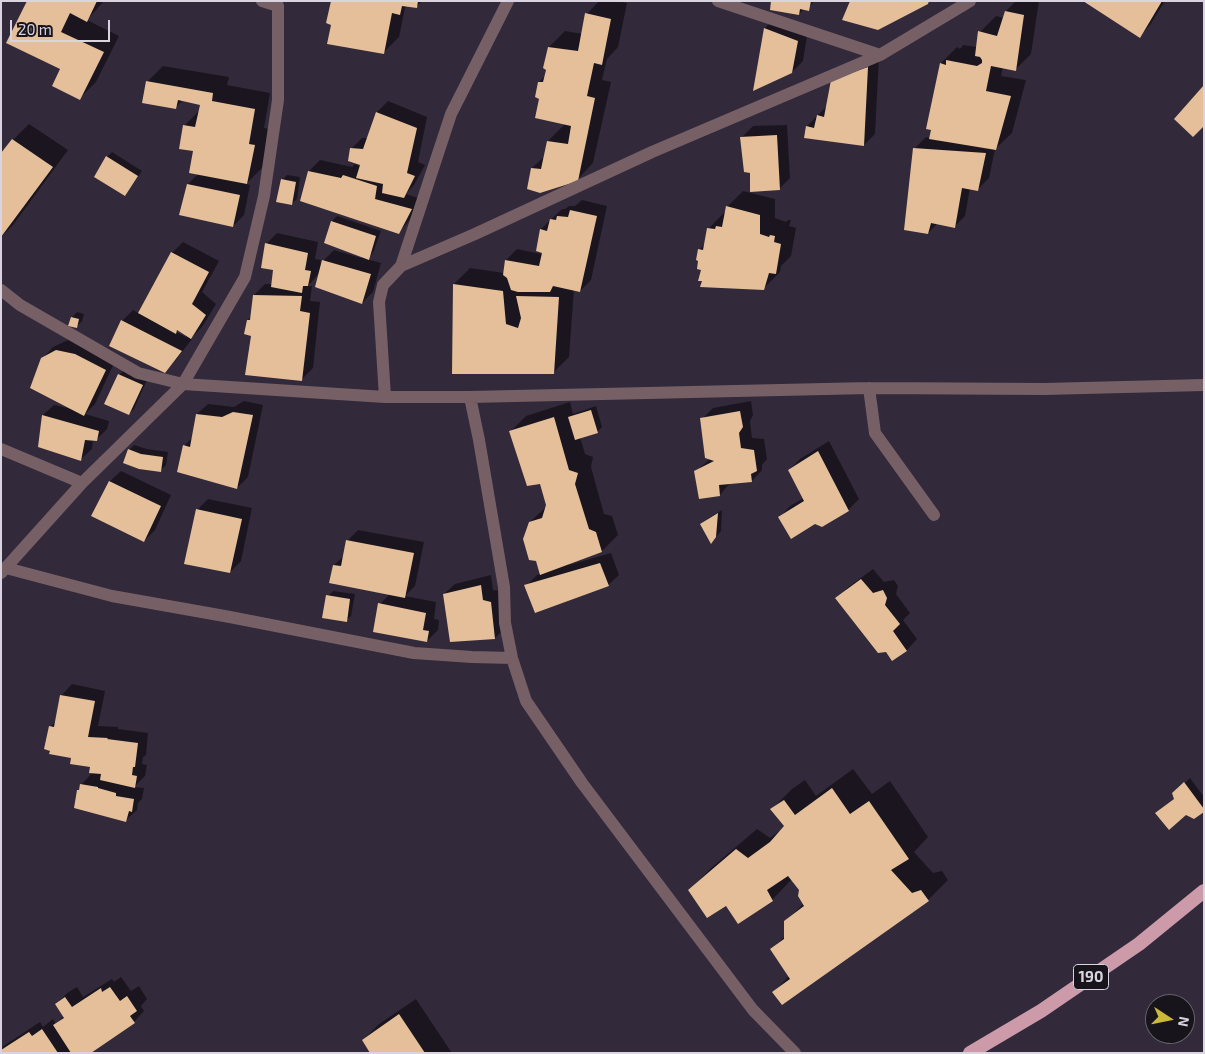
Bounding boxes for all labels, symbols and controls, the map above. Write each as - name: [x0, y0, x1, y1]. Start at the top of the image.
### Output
- scale bar: [12, 10, 112, 42]
- text: 20 m: [18, 20, 52, 38]
- road number: 190: [1074, 964, 1108, 990]
- north arrow: [1145, 994, 1195, 1044]
- text: N: [1175, 1015, 1194, 1028]

